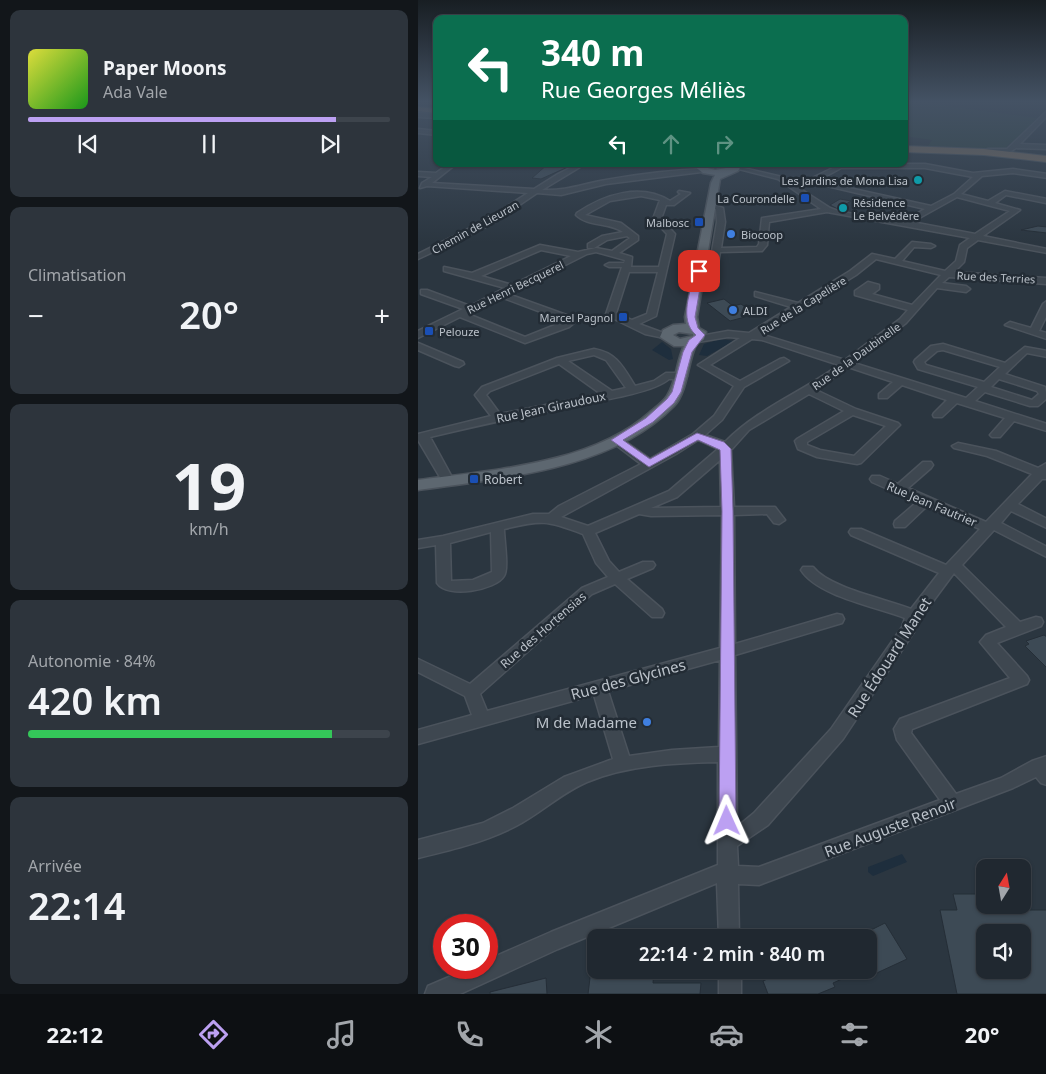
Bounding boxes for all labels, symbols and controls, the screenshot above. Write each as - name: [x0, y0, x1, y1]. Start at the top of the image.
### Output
- text: 340 m: [541, 29, 644, 76]
- icon: left: [458, 35, 523, 100]
- text: Paper Moons: [103, 55, 227, 81]
- text: Rue Georges Méliès: [541, 74, 746, 104]
- text: Ada Vale: [103, 81, 168, 103]
- icon: previous: [74, 130, 102, 158]
- icon: pause: [195, 130, 223, 158]
- icon: next: [316, 130, 344, 158]
- icon: left: [604, 130, 632, 158]
- icon: ahead: [657, 130, 685, 158]
- icon: right: [710, 130, 738, 158]
- place label: Les Jardins de Mona Lisa: [782, 173, 908, 188]
- marker: Les Jardins de Mona Lisa: [912, 174, 924, 186]
- place label: La Courondelle: [717, 191, 795, 206]
- marker: La Courondelle: [799, 192, 811, 204]
- place label: Résidence Le Belvédère: [853, 195, 919, 223]
- street label: Chemin de Lieuran: [429, 197, 521, 257]
- marker: Résidence Le Belvédère: [837, 202, 849, 214]
- place label: Malbosc: [646, 215, 689, 230]
- marker: Malbosc: [693, 216, 705, 228]
- place label: Biocoop: [741, 227, 783, 242]
- marker: Biocoop: [725, 228, 737, 240]
- pin: [678, 250, 720, 292]
- street label: Rue Henri Becquerel: [464, 257, 566, 317]
- icon: arrive: [685, 257, 713, 285]
- text: Climatisation: [28, 264, 126, 286]
- street label: Rue des Terries: [956, 267, 1036, 287]
- street label: Rue de la Capelière: [757, 272, 849, 338]
- text: 20°: [179, 288, 239, 340]
- text: −: [28, 296, 44, 334]
- text: +: [374, 296, 390, 334]
- place label: ALDI: [743, 303, 768, 318]
- marker: ALDI: [727, 304, 739, 316]
- place label: Marcel Pagnol: [539, 310, 613, 325]
- marker: Marcel Pagnol: [617, 311, 629, 323]
- street label: Rue de la Daubinelle: [809, 319, 903, 393]
- place label: Pelouze: [439, 324, 480, 339]
- marker: Pelouze: [423, 325, 435, 337]
- street label: Rue Jean Giraudoux: [495, 387, 608, 427]
- text: 19: [172, 441, 246, 529]
- place label: Robert: [484, 471, 523, 488]
- marker: Robert: [468, 473, 480, 485]
- street label: Rue Jean Fautrier: [884, 477, 980, 531]
- text: km/h: [189, 518, 229, 540]
- street label: Rue des Hortensias: [496, 588, 590, 672]
- street label: Rue Édouard Manet: [843, 593, 936, 721]
- text: Autonomie · 84%: [28, 650, 155, 672]
- street label: Rue des Glycines: [568, 654, 688, 704]
- text: 420 km: [28, 674, 162, 726]
- place label: M de Madame: [536, 712, 637, 732]
- marker: M de Madame: [641, 716, 653, 728]
- street label: Rue Auguste Renoir: [821, 793, 959, 861]
- position arrow: [700, 794, 752, 846]
- text: Arrivée: [28, 855, 82, 877]
- north arrow: [976, 859, 1030, 914]
- map controls: [976, 859, 1031, 979]
- text: 22:14: [28, 879, 125, 931]
- speed limit sign: 30: [433, 914, 498, 979]
- button: sound: [976, 924, 1031, 979]
- text: 22:14 · 2 min · 840 m: [639, 941, 825, 967]
- icon: directions: [196, 1017, 231, 1052]
- icon: music: [324, 1017, 359, 1052]
- icon: phone: [452, 1017, 487, 1052]
- icon: climate: [581, 1017, 616, 1052]
- icon: car: [709, 1017, 744, 1052]
- icon: filters: [837, 1017, 872, 1052]
- text: 22:12: [47, 1019, 103, 1049]
- text: 20°: [965, 1019, 999, 1049]

